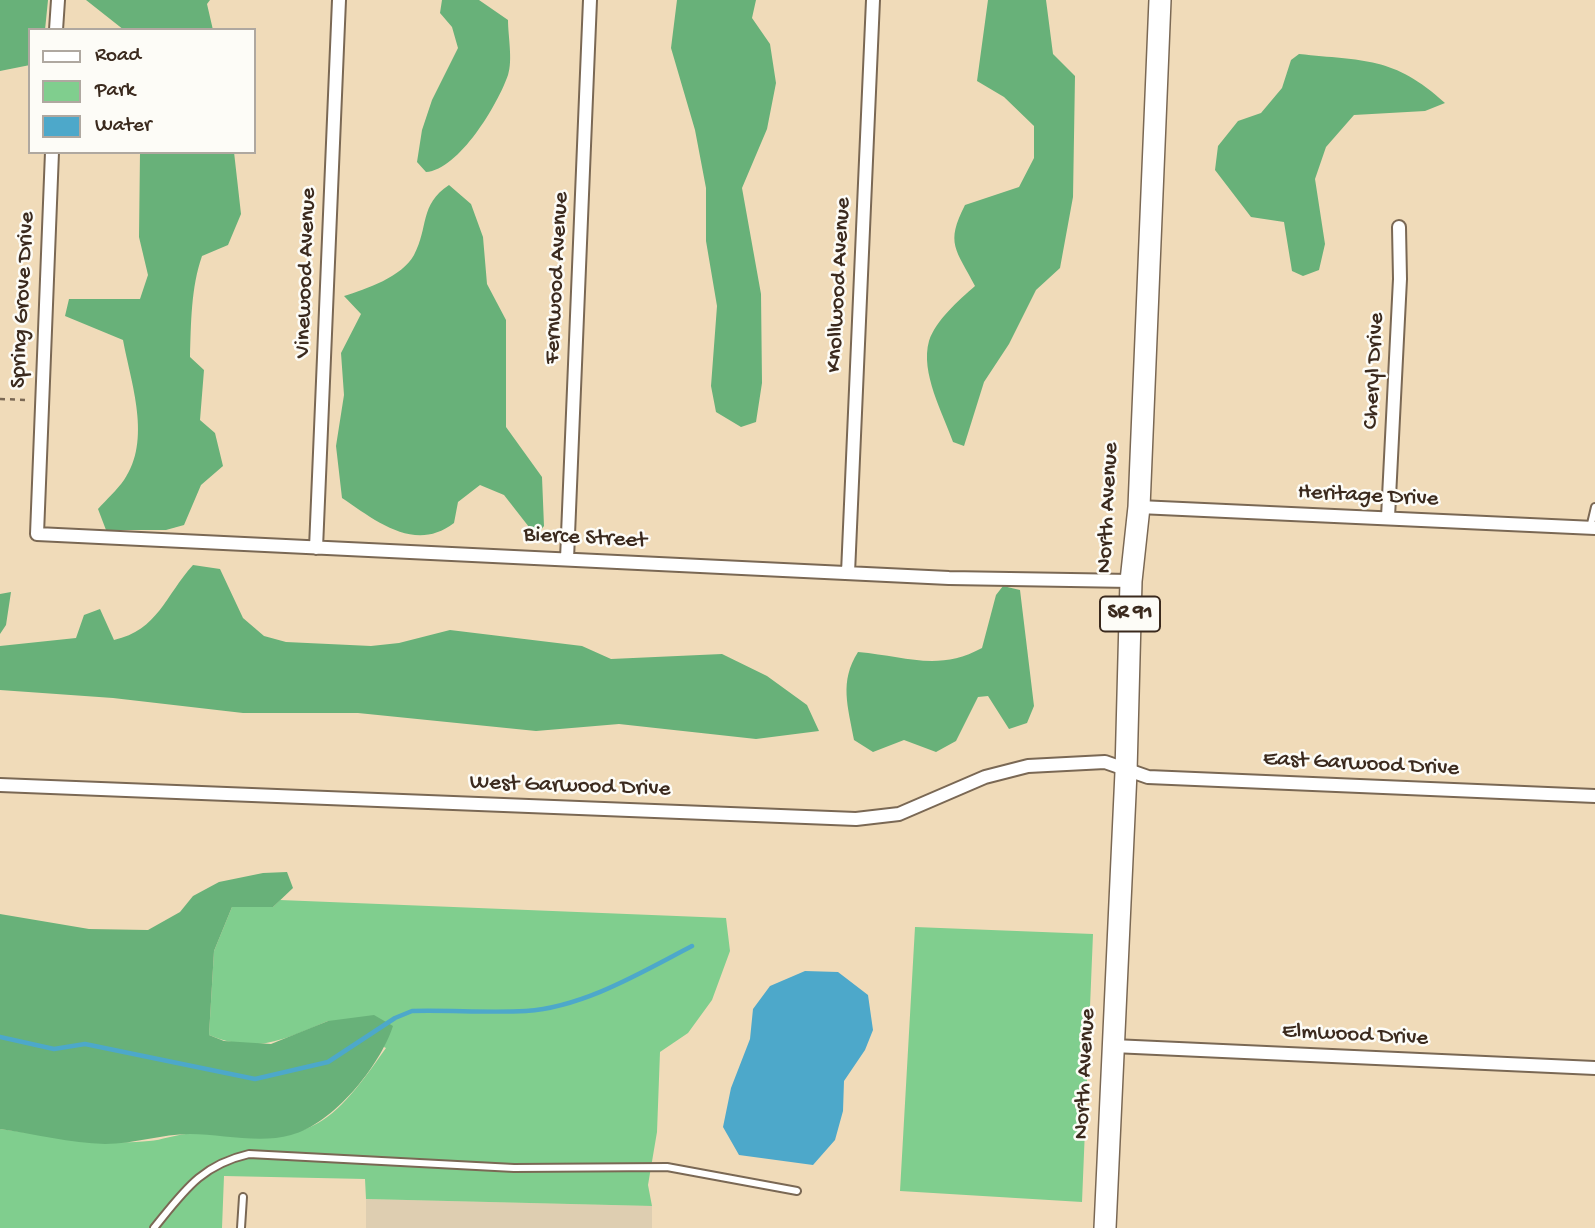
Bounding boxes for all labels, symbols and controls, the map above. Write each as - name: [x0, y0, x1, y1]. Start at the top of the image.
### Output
- legend: [28, 28, 256, 154]
- text: Road: [95, 44, 141, 69]
- text: Park: [95, 79, 135, 104]
- text: Water: [95, 114, 151, 139]
- street label: Vinewood Avenue: [290, 187, 324, 359]
- street label: Fernwood Avenue: [540, 191, 576, 365]
- street label: Knollwood Avenue: [822, 197, 858, 373]
- street label: Spring Grove Drive: [6, 211, 42, 389]
- street label: Cheryl Drive: [1358, 312, 1392, 430]
- street label: North Avenue: [1092, 442, 1126, 574]
- street label: Heritage Drive: [1297, 480, 1439, 514]
- street label: Bierce Street: [523, 522, 647, 556]
- road number: SR 91: [1100, 596, 1160, 632]
- street label: East Garwood Drive: [1262, 746, 1460, 784]
- street label: West Garwood Drive: [469, 770, 671, 804]
- street label: North Avenue: [1069, 1008, 1103, 1140]
- street label: Elmwood Drive: [1281, 1018, 1429, 1054]

